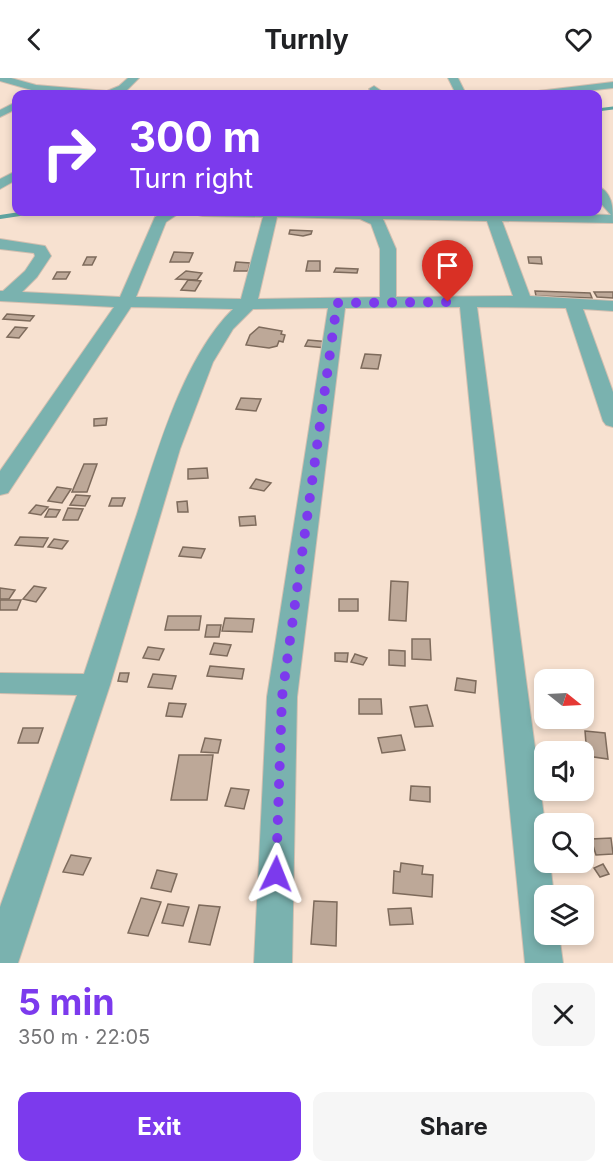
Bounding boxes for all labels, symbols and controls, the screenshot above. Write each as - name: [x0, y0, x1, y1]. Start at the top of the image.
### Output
- icon: back: [18, 23, 51, 56]
- text: Turnly: [264, 23, 349, 56]
- icon: heart: [562, 23, 595, 56]
- text: 300 m: [129, 111, 261, 162]
- icon: right: [30, 114, 108, 192]
- text: Turn right: [129, 162, 253, 195]
- pin: [422, 240, 473, 302]
- icon: arrive: [431, 249, 464, 282]
- north arrow: [534, 669, 594, 729]
- map controls: [534, 669, 594, 945]
- button: sound: [534, 741, 594, 801]
- button: search: [534, 813, 594, 873]
- position arrow: [244, 842, 308, 906]
- button: layers: [534, 885, 594, 945]
- text: 5 min: [18, 980, 115, 1024]
- button: close: [532, 983, 595, 1046]
- text: 350 m · 22:05: [18, 1025, 150, 1049]
- button: Exit: [18, 1092, 301, 1161]
- button: Share: [313, 1092, 595, 1161]

